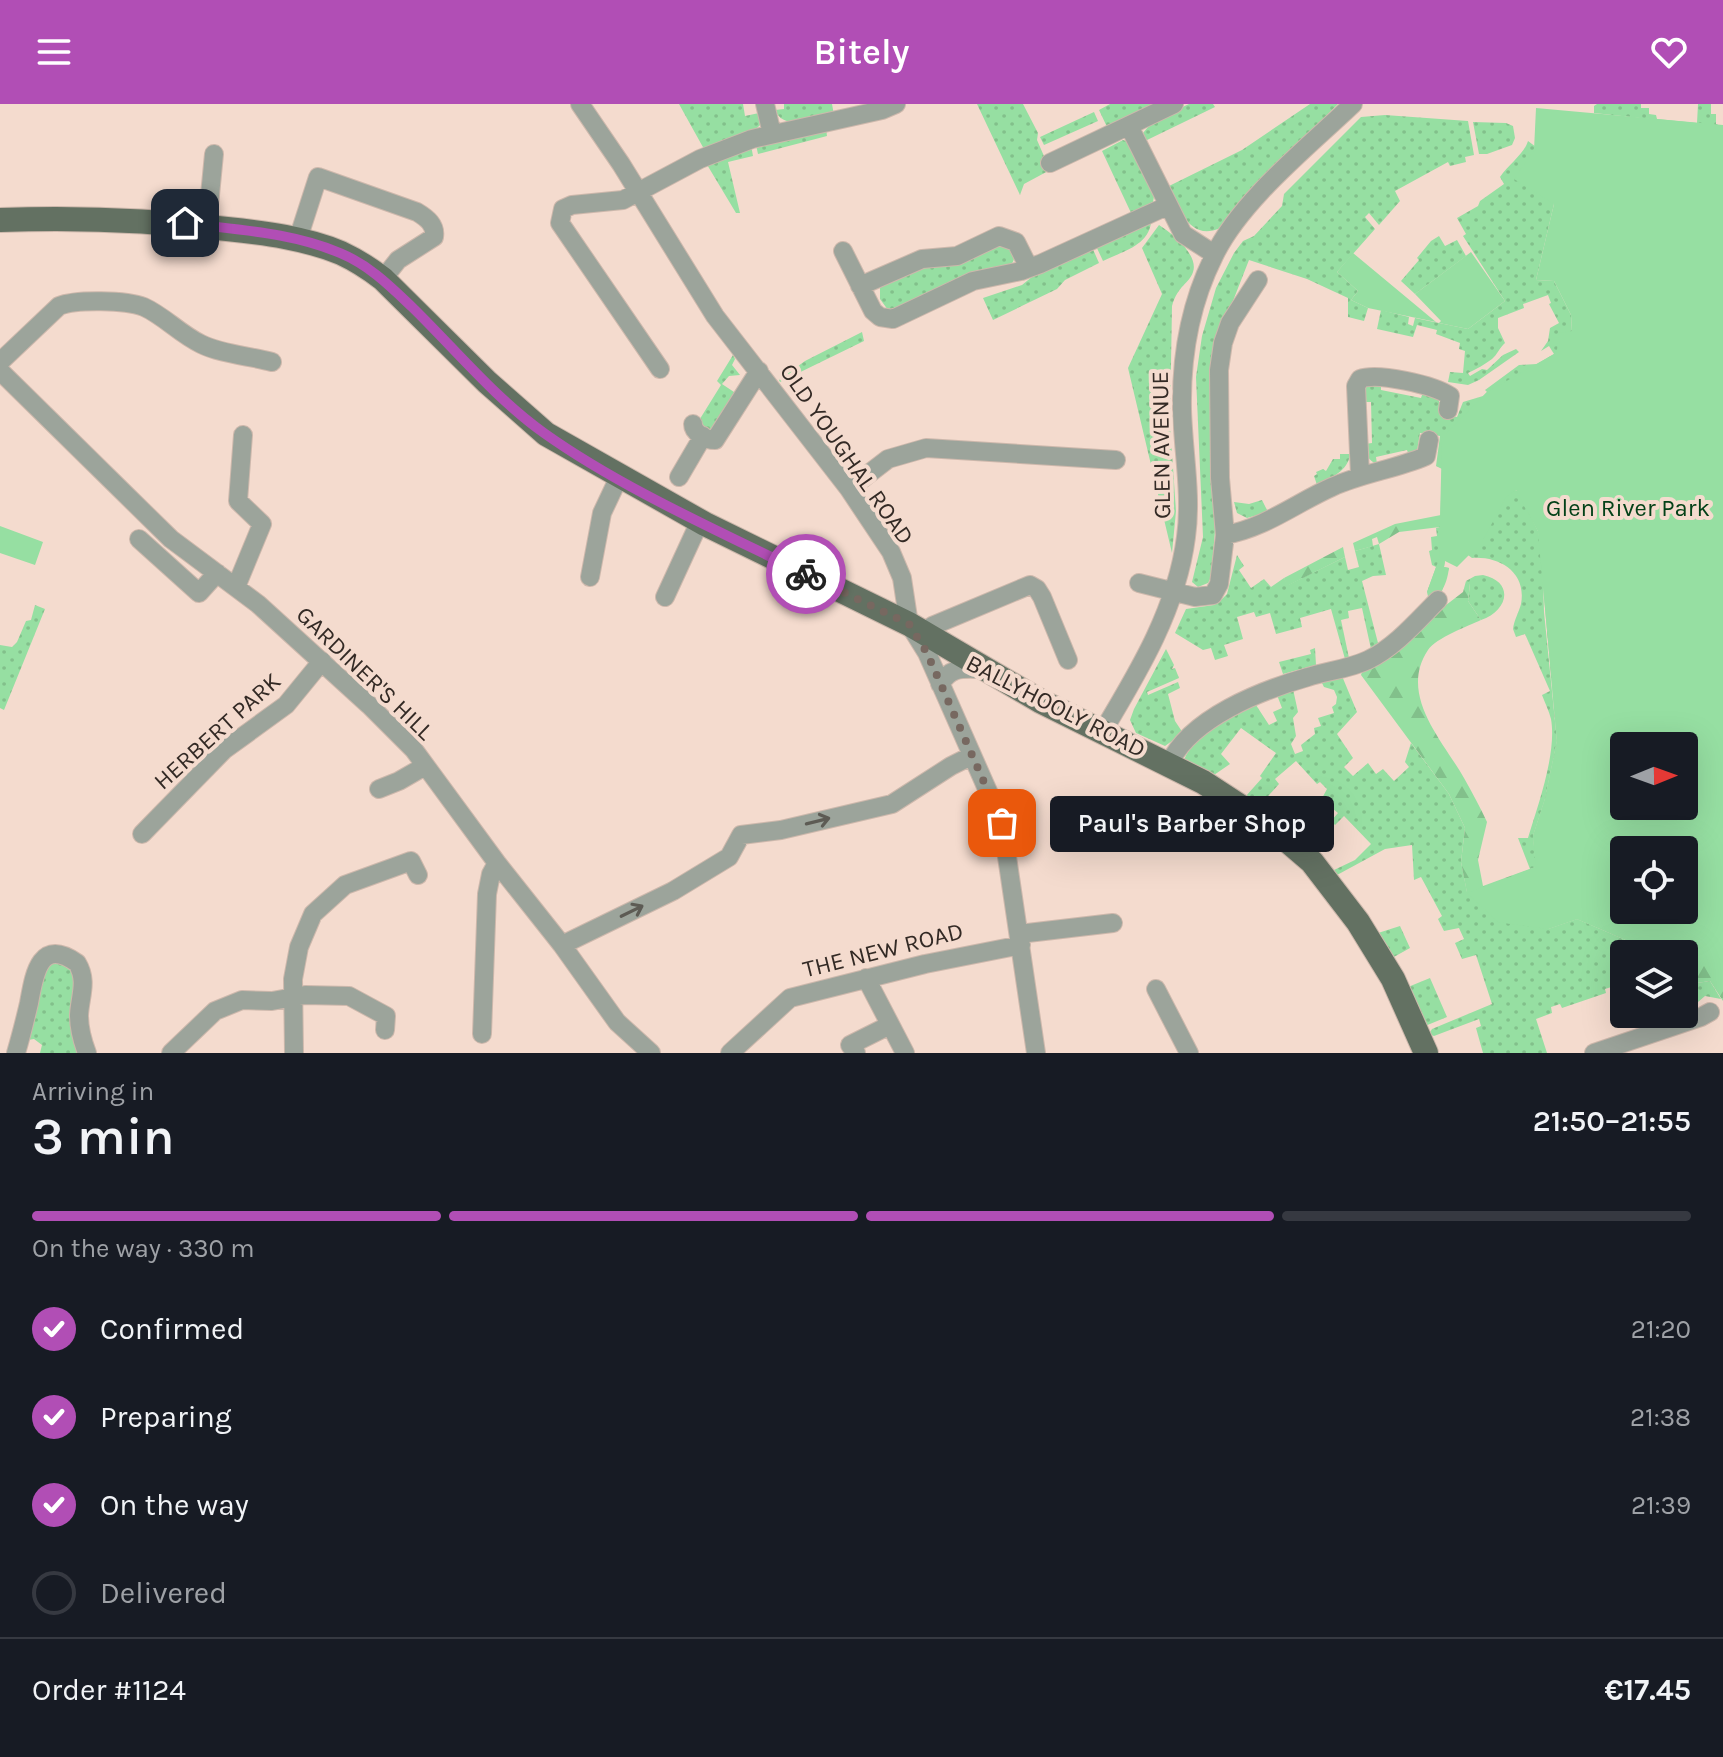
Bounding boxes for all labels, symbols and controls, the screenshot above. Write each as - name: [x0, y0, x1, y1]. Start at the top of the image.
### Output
- icon: menu: [32, 30, 76, 74]
- icon: heart: [1647, 30, 1691, 74]
- text: Bitely: [814, 31, 909, 73]
- pin: [151, 189, 219, 257]
- icon: home: [163, 201, 207, 245]
- street label: OLD YOUGHAL ROAD: [774, 358, 920, 550]
- street label: GLEN AVENUE: [1146, 371, 1176, 519]
- park label: Glen River Park: [1546, 494, 1710, 522]
- courier: [766, 534, 846, 614]
- icon: bike: [784, 552, 828, 596]
- street label: GARDINER'S HILL: [291, 600, 440, 746]
- street label: BALLYHOOLY ROAD: [962, 649, 1150, 763]
- street label: HERBERT PARK: [148, 667, 286, 795]
- north arrow: [1610, 732, 1698, 820]
- map controls: [1610, 732, 1698, 1028]
- pin: [968, 789, 1036, 857]
- callout: Paul's Barber Shop: [1050, 795, 1334, 851]
- icon: bag: [980, 801, 1024, 845]
- text: Paul's Barber Shop: [1078, 808, 1306, 839]
- one-way arrow: [805, 813, 831, 828]
- button: locate: [1610, 836, 1698, 924]
- one-way arrow: [620, 903, 644, 918]
- street label: THE NEW ROAD: [800, 917, 966, 983]
- button: layers: [1610, 940, 1698, 1028]
- text: Arriving in: [32, 1076, 154, 1107]
- text: 21:50–21:55: [1533, 1103, 1691, 1139]
- text: 3 min: [32, 1106, 175, 1167]
- text: On the way · 330 m: [32, 1233, 255, 1264]
- icon: check: [32, 1307, 76, 1351]
- text: Confirmed: [100, 1311, 244, 1347]
- text: 21:20: [1631, 1314, 1691, 1345]
- icon: check: [32, 1395, 76, 1439]
- text: Preparing: [100, 1399, 232, 1435]
- text: 21:38: [1630, 1402, 1691, 1433]
- icon: check: [32, 1483, 76, 1527]
- text: On the way: [100, 1487, 249, 1523]
- text: 21:39: [1631, 1490, 1691, 1521]
- text: Delivered: [100, 1575, 227, 1611]
- text: Order #1124: [32, 1672, 186, 1708]
- text: €17.45: [1605, 1672, 1691, 1708]

